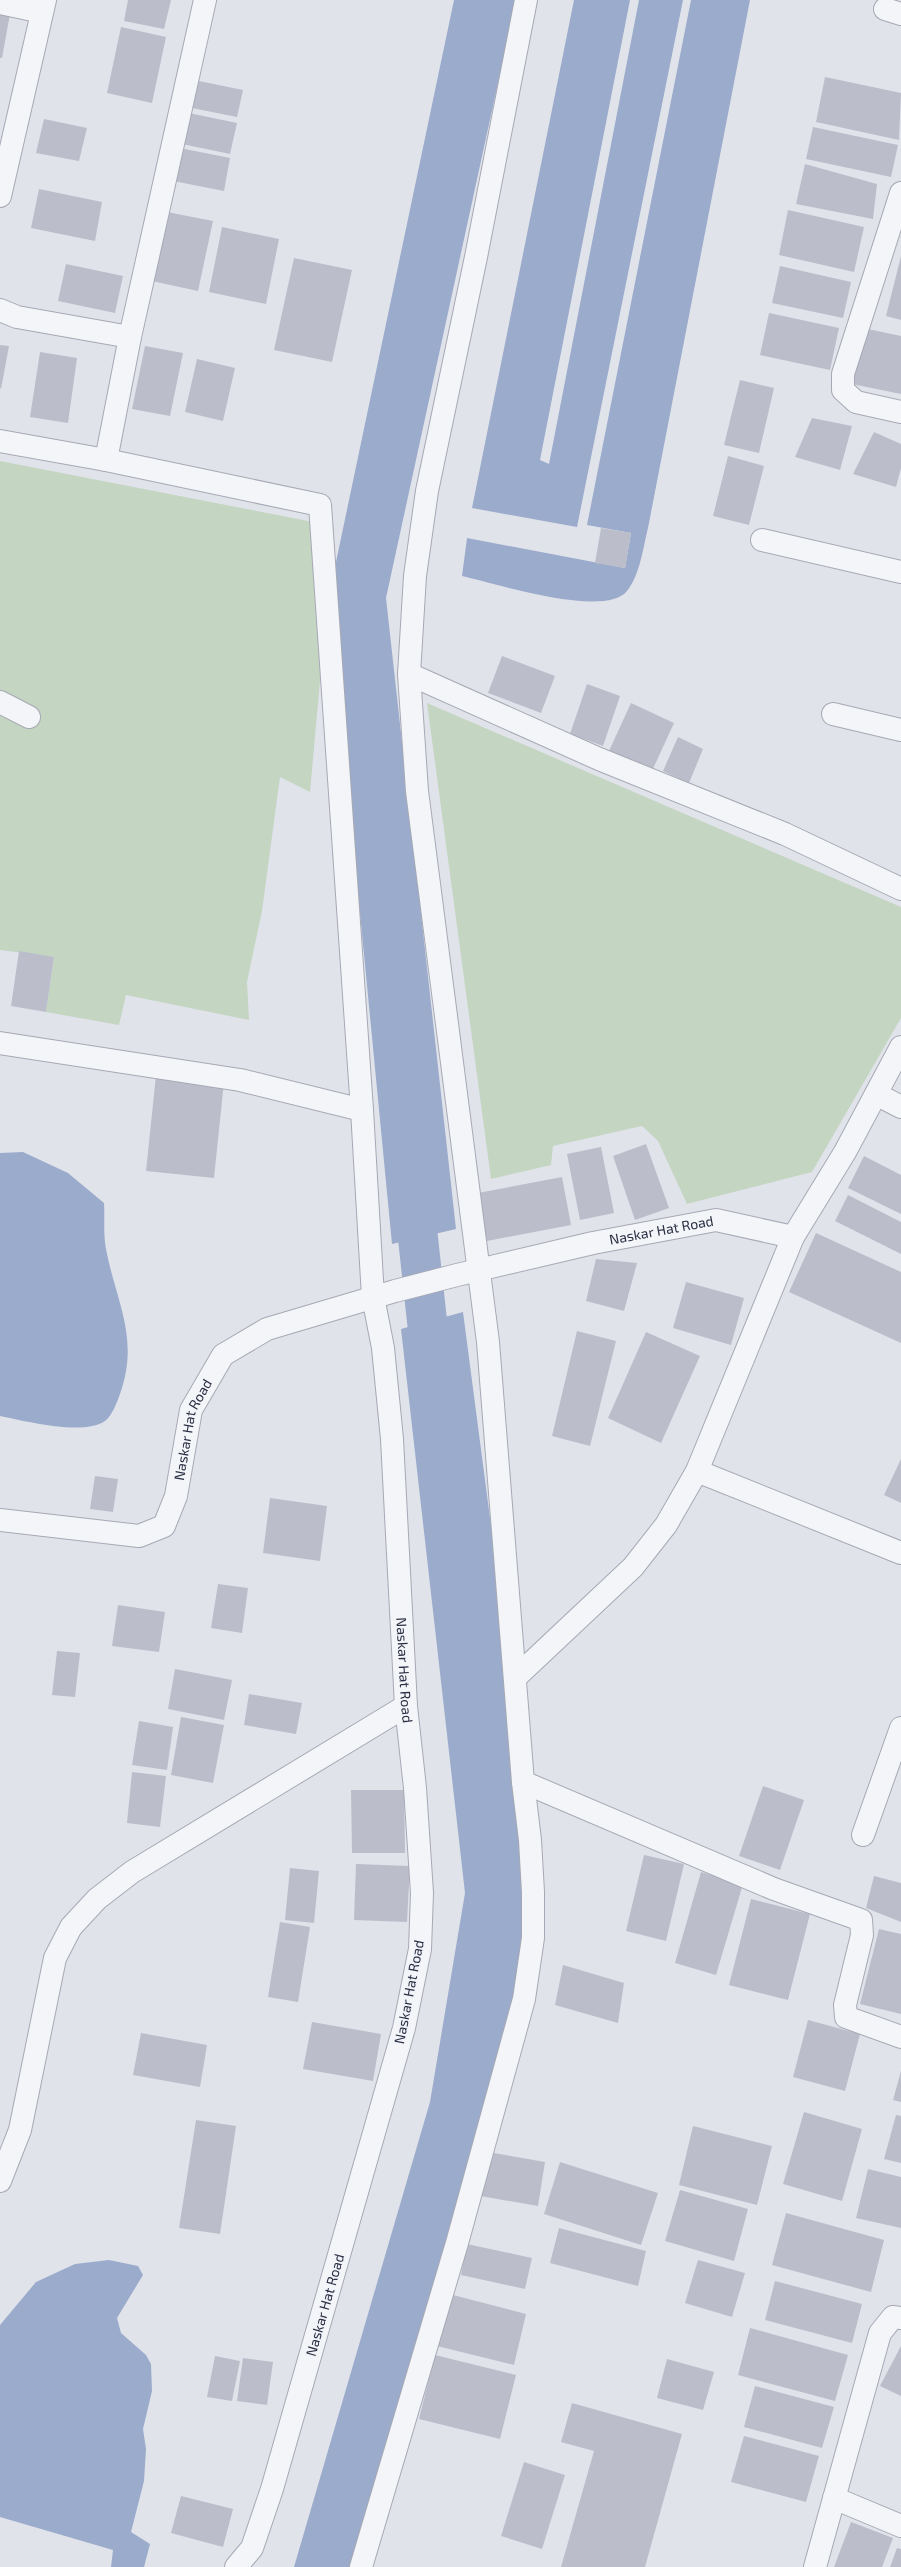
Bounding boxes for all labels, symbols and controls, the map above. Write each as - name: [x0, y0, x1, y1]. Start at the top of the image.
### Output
- street label: Naskar Hat Road: [608, 1212, 715, 1248]
- street label: Naskar Hat Road: [170, 1376, 215, 1482]
- street label: Naskar Hat Road: [393, 1617, 417, 1724]
- street label: Naskar Hat Road: [390, 1938, 427, 2045]
- street label: Naskar Hat Road: [302, 2252, 347, 2358]

